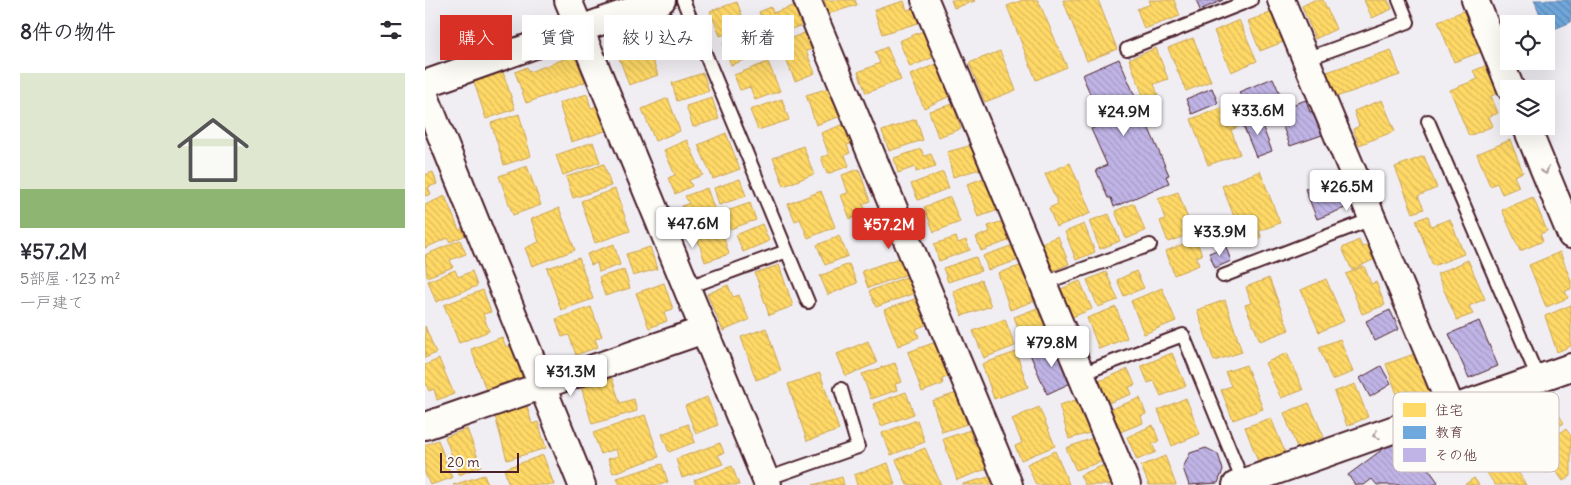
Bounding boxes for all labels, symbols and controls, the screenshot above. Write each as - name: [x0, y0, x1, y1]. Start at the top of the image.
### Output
- chip: 購入: [440, 15, 512, 60]
- chip: 賃貸: [522, 15, 594, 60]
- chip: 絞り込み: [604, 15, 712, 60]
- chip: 新着: [722, 15, 794, 60]
- map controls: [1500, 15, 1555, 135]
- button: locate: [1500, 15, 1555, 70]
- icon: filters: [377, 16, 405, 44]
- text: 8件の物件: [20, 18, 116, 45]
- button: layers: [1500, 80, 1555, 135]
- pin: ¥24.9M: [1083, 94, 1165, 137]
- pin: ¥33.6M: [1217, 94, 1299, 136]
- text: ¥33.6M: [1231, 100, 1285, 120]
- text: ¥24.9M: [1098, 101, 1150, 121]
- icon: home: [168, 105, 258, 195]
- one-way arrow: [1539, 166, 1549, 175]
- pin: ¥26.5M: [1306, 170, 1388, 212]
- text: ¥26.5M: [1321, 176, 1373, 196]
- pin: ¥47.6M: [652, 206, 734, 249]
- pin: ¥57.2M: [848, 208, 930, 250]
- text: ¥47.6M: [667, 213, 719, 233]
- text: ¥57.2M: [863, 214, 915, 234]
- pin: ¥33.9M: [1179, 214, 1261, 257]
- text: ¥33.9M: [1193, 221, 1247, 241]
- text: ¥57.2M: [20, 238, 88, 265]
- text: 5部屋 · 123 m²: [20, 268, 120, 288]
- text: 一戸建て: [20, 292, 84, 312]
- pin: ¥79.8M: [1011, 326, 1093, 368]
- text: ¥79.8M: [1026, 332, 1078, 352]
- pin: ¥31.3M: [530, 354, 612, 397]
- text: ¥31.3M: [546, 361, 596, 381]
- legend: [1393, 392, 1559, 472]
- text: 住宅: [1435, 401, 1463, 419]
- text: 教育: [1435, 423, 1463, 441]
- one-way arrow: [1373, 429, 1381, 439]
- text: その他: [1435, 446, 1477, 464]
- scale bar: [440, 450, 519, 473]
- text: 20 m: [447, 453, 480, 471]

